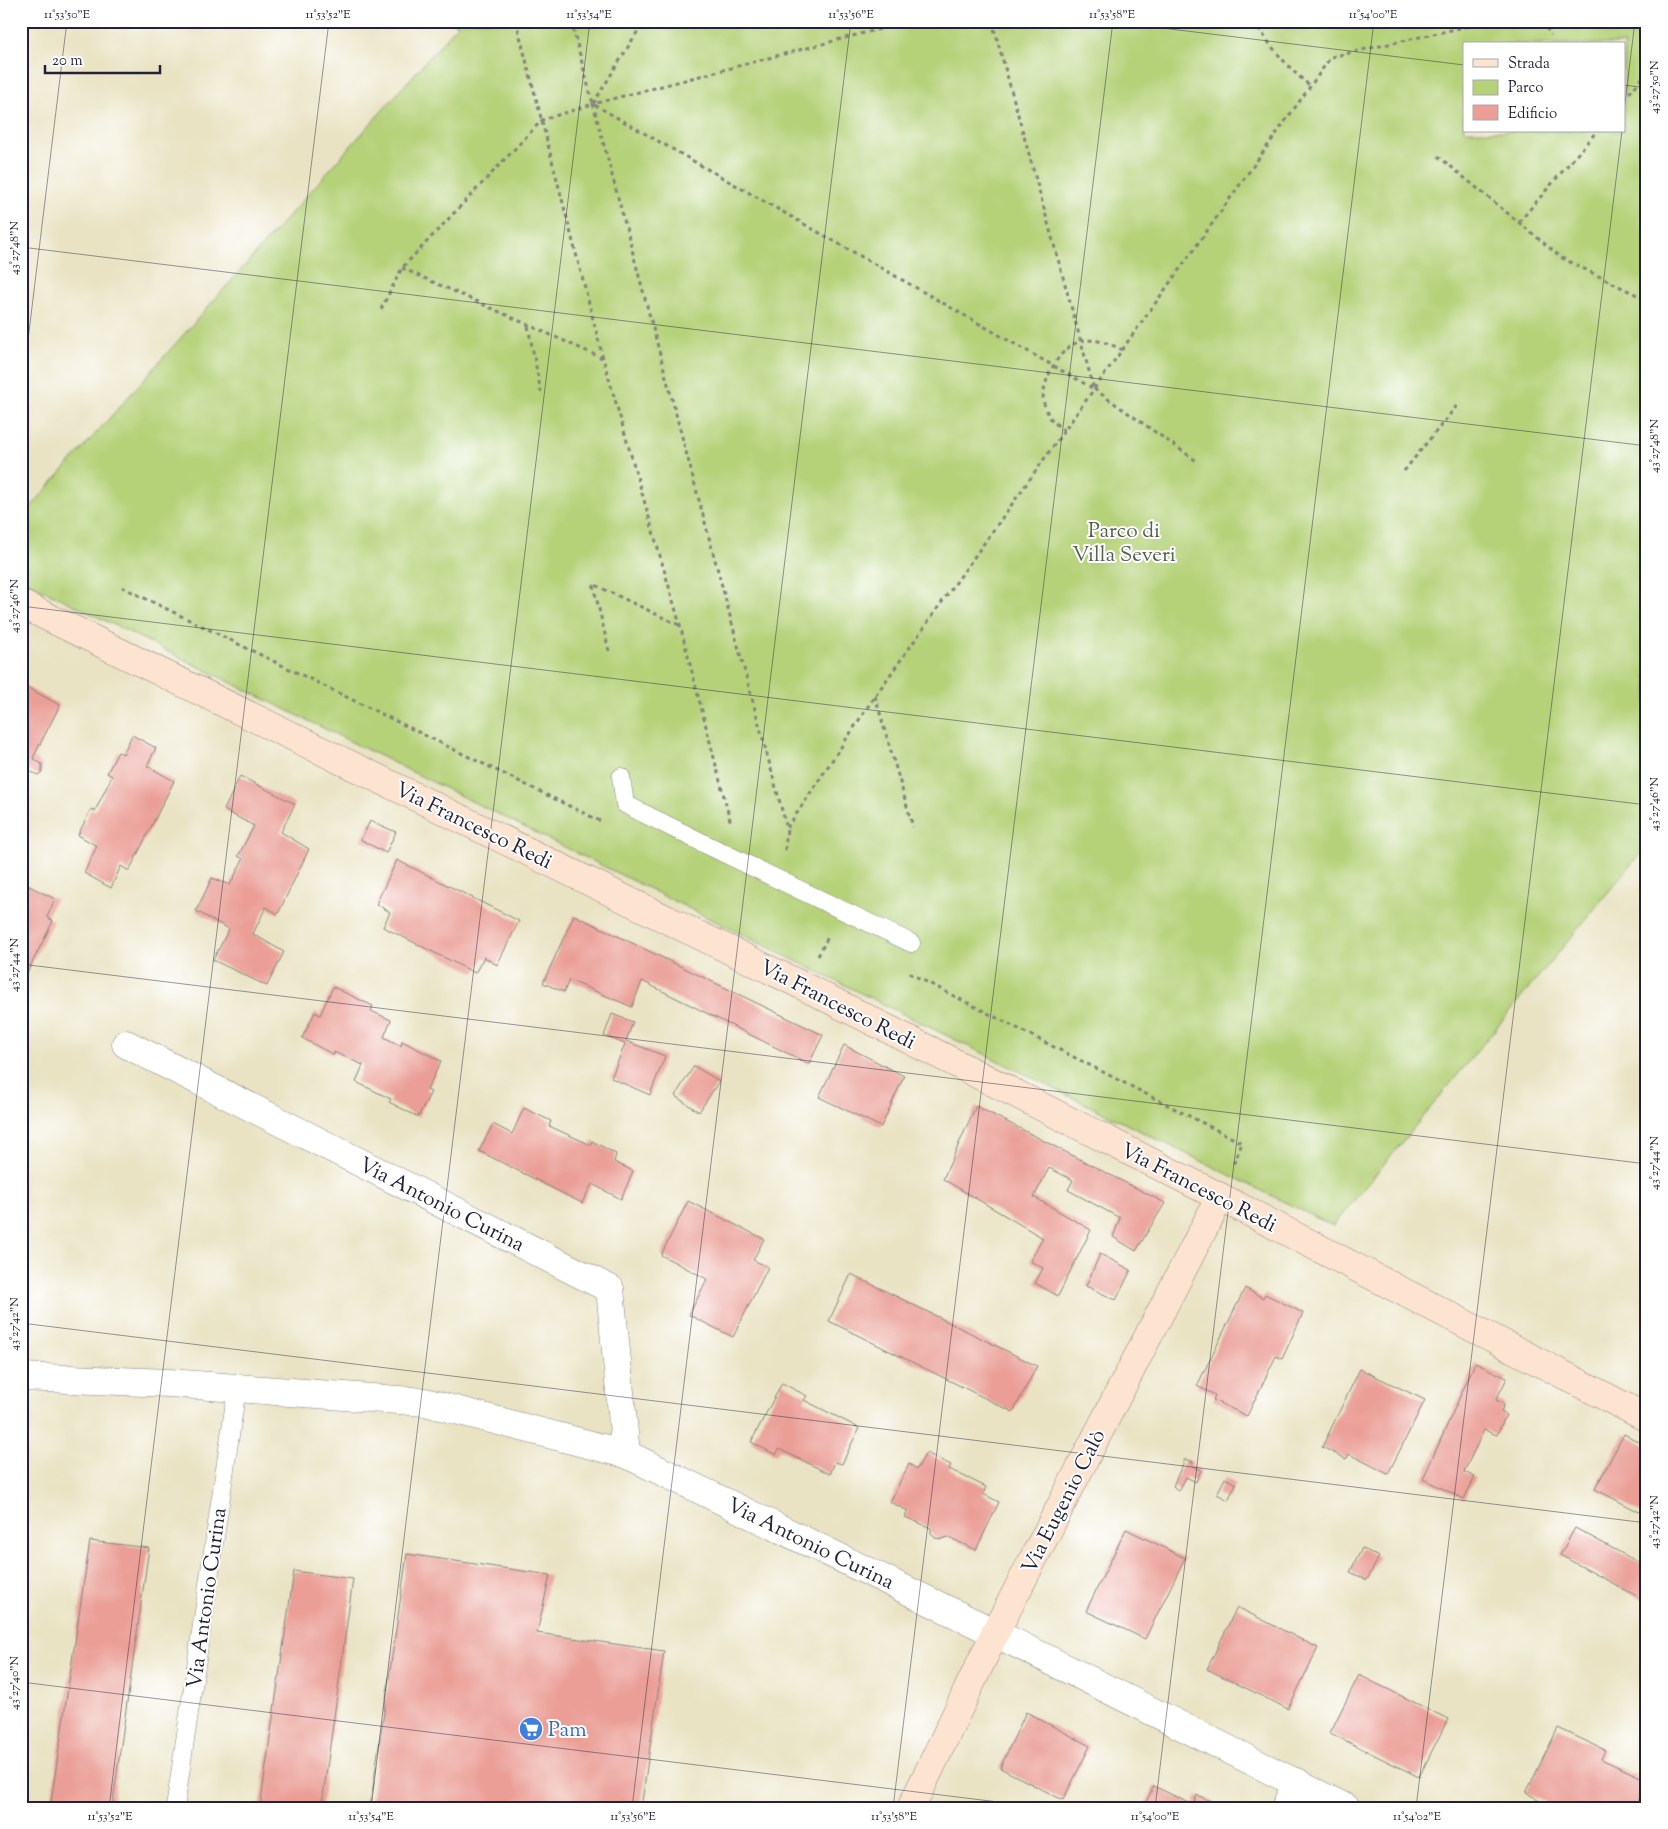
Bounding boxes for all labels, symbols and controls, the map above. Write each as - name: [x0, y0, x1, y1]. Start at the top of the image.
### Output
- text: 11°53'50"E: [44, 6, 91, 24]
- text: 11°53'52"E: [305, 6, 351, 24]
- text: 11°53'54"E: [566, 6, 613, 24]
- text: 11°53'56"E: [828, 6, 875, 24]
- text: 11°53'58"E: [1089, 6, 1136, 24]
- text: 11°54'00"E: [1349, 6, 1398, 24]
- scale bar: [45, 42, 160, 74]
- legend: [1463, 42, 1626, 132]
- text: 20 m: [52, 51, 83, 72]
- text: Strada: [1508, 54, 1550, 75]
- text: 43°27'50"N: [1646, 60, 1664, 114]
- text: Parco: [1508, 78, 1544, 99]
- text: Edificio: [1508, 104, 1557, 125]
- text: 43°27'48"N: [6, 220, 24, 275]
- text: 43°27'48"N: [1646, 418, 1664, 473]
- park label: Parco di Villa Severi: [1072, 517, 1176, 571]
- text: 43°27'46"N: [6, 579, 24, 633]
- street label: Via Francesco Redi: [389, 776, 557, 878]
- text: 43°27'46"N: [1646, 777, 1664, 831]
- text: 43°27'44"N: [6, 938, 24, 992]
- street label: Via Francesco Redi: [754, 953, 921, 1058]
- street label: Via Francesco Redi: [1115, 1136, 1282, 1241]
- text: 43°27'44"N: [1646, 1136, 1664, 1190]
- street label: Via Antonio Curina: [353, 1151, 530, 1261]
- text: 43°27'42"N: [6, 1297, 24, 1351]
- street label: Via Eugenio Calò: [1016, 1425, 1114, 1579]
- street label: Via Antonio Curina: [721, 1491, 899, 1598]
- text: 43°27'42"N: [1646, 1495, 1664, 1549]
- street label: Via Antonio Curina: [180, 1505, 236, 1691]
- text: 43°27'40"N: [6, 1656, 24, 1710]
- supermarket icon: Pam: [518, 1716, 544, 1742]
- place label: Pam: [548, 1716, 587, 1746]
- text: 11°53'52"E: [87, 1808, 133, 1826]
- text: 11°53'54"E: [348, 1808, 395, 1826]
- text: 11°53'56"E: [610, 1808, 657, 1826]
- text: 11°53'58"E: [871, 1808, 918, 1826]
- text: 11°54'00"E: [1131, 1808, 1180, 1826]
- text: 11°54'02"E: [1393, 1808, 1442, 1826]

